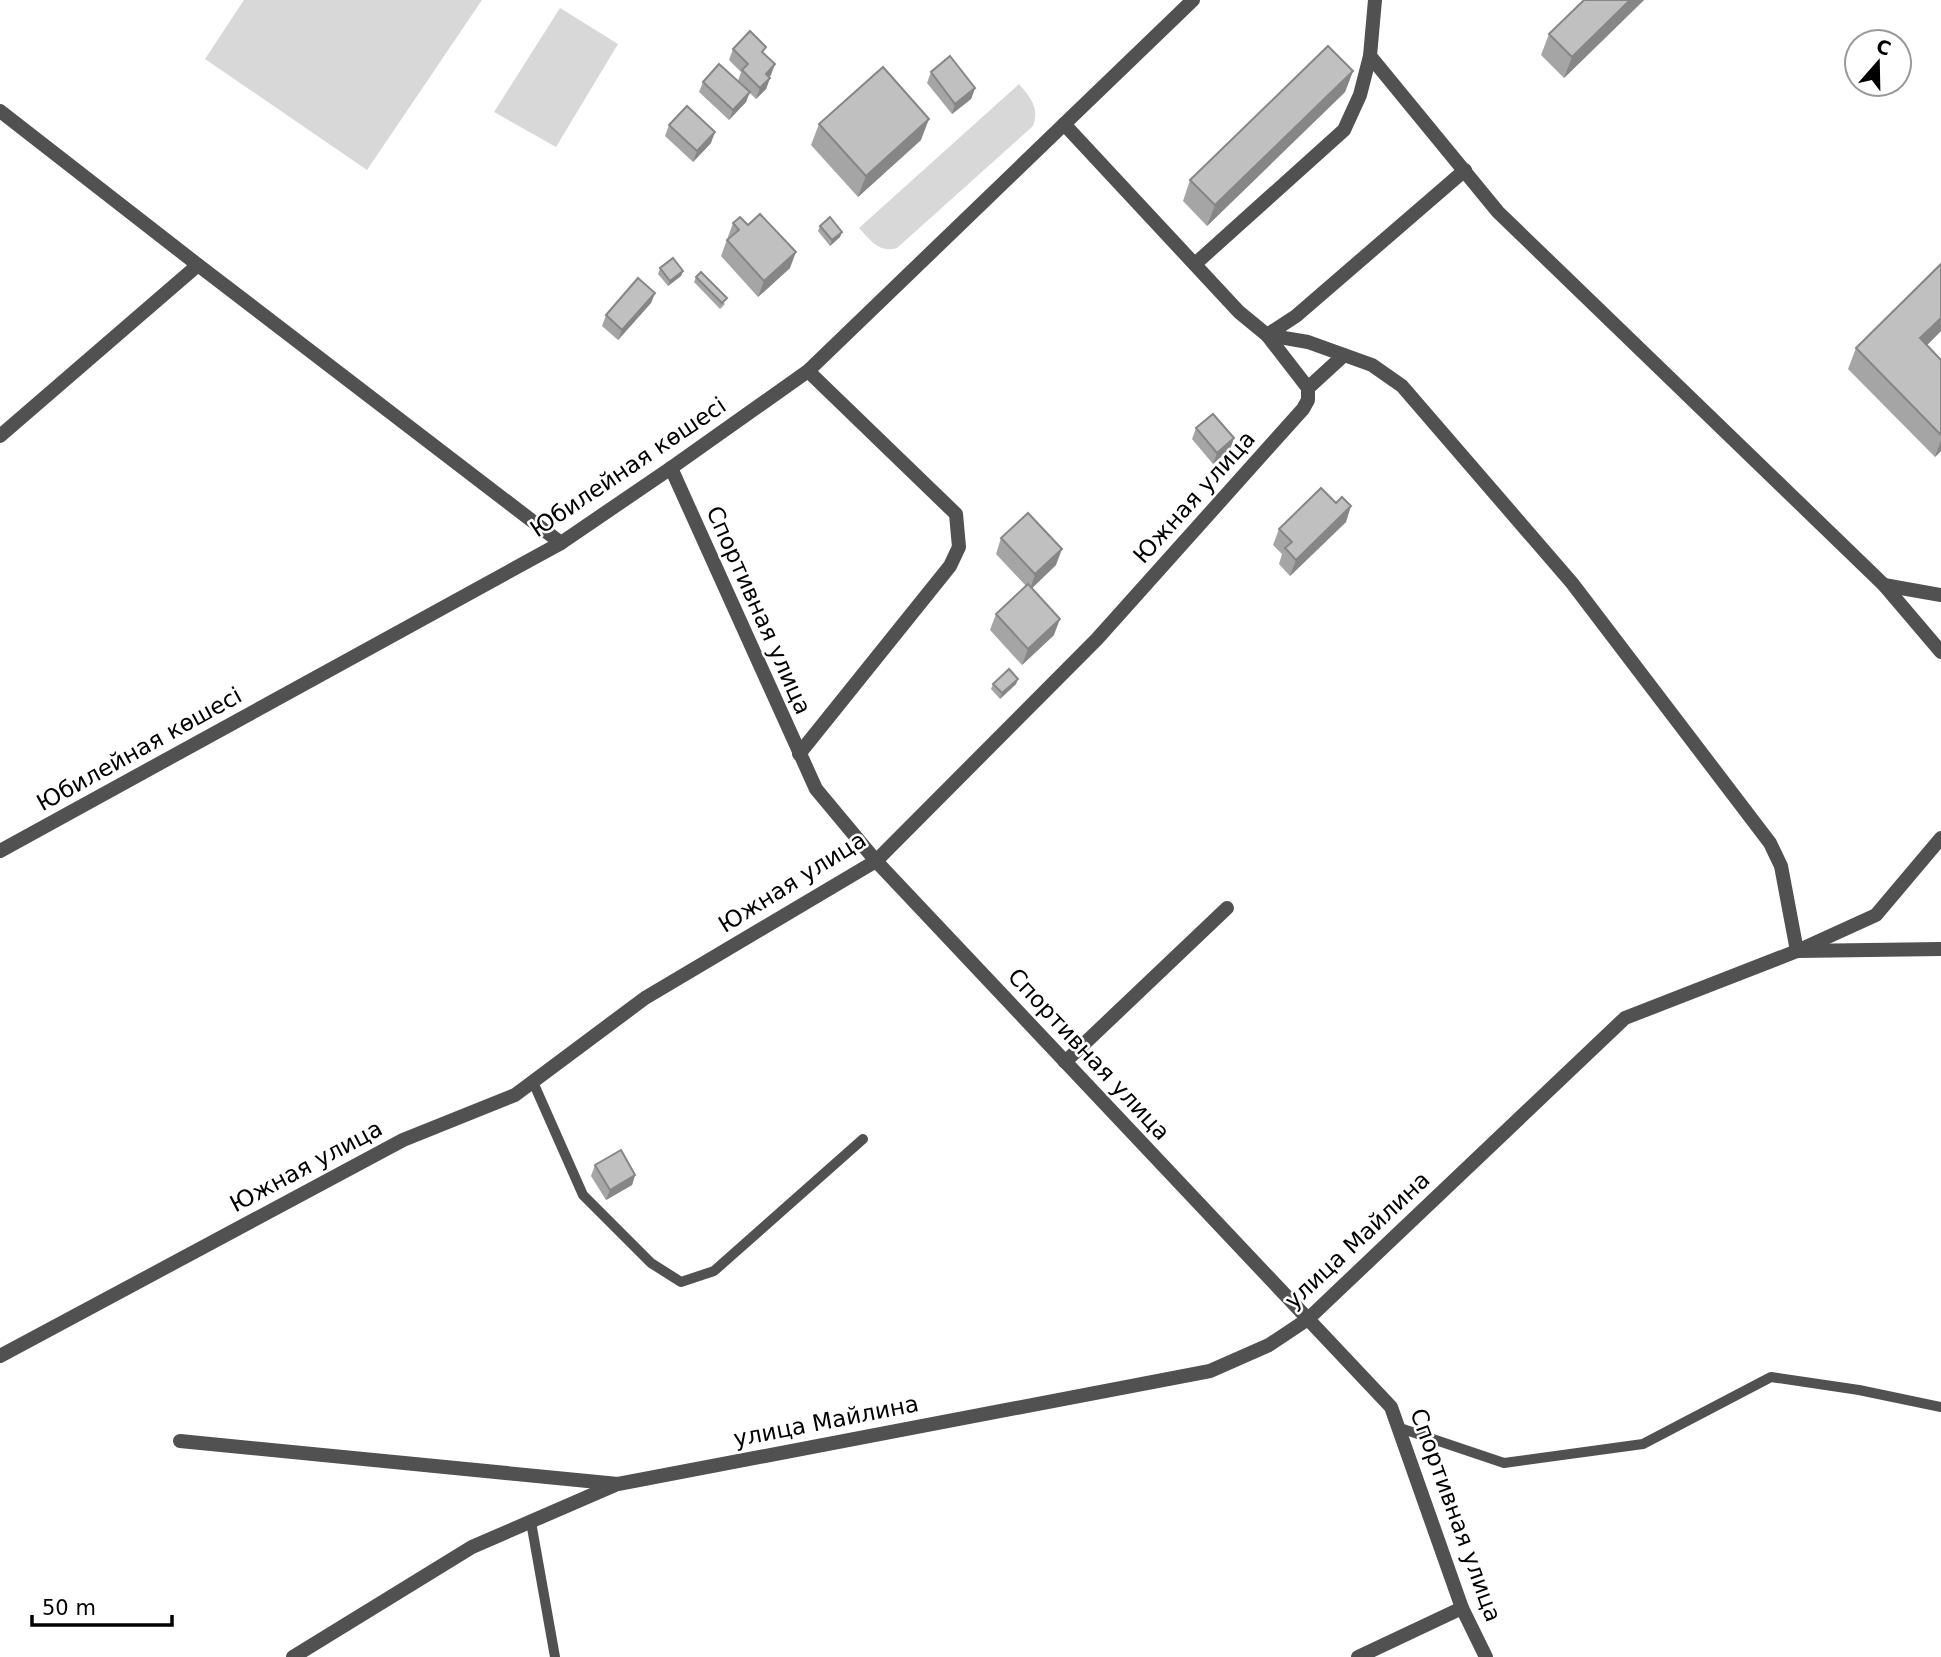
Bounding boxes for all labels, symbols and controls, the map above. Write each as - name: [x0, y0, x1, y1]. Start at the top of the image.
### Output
- north arrow: [1843, 28, 1913, 98]
- text: С: [1873, 34, 1894, 60]
- street label: Юбилейная көшесі: [525, 392, 731, 542]
- street label: Южная улица: [1128, 426, 1260, 568]
- street label: Спортивная улица: [701, 502, 817, 718]
- street label: Юбилейная көшесі: [32, 682, 246, 816]
- street label: Южная улица: [714, 826, 870, 938]
- street label: Спортивная улица: [1003, 963, 1175, 1145]
- street label: Южная улица: [225, 1115, 387, 1217]
- street label: улица Майлина: [1279, 1166, 1435, 1314]
- street label: улица Майлина: [731, 1390, 921, 1452]
- street label: Спортивная улица: [1405, 1405, 1507, 1625]
- scale bar: [32, 1584, 172, 1628]
- text: 50 m: [42, 1596, 96, 1620]

